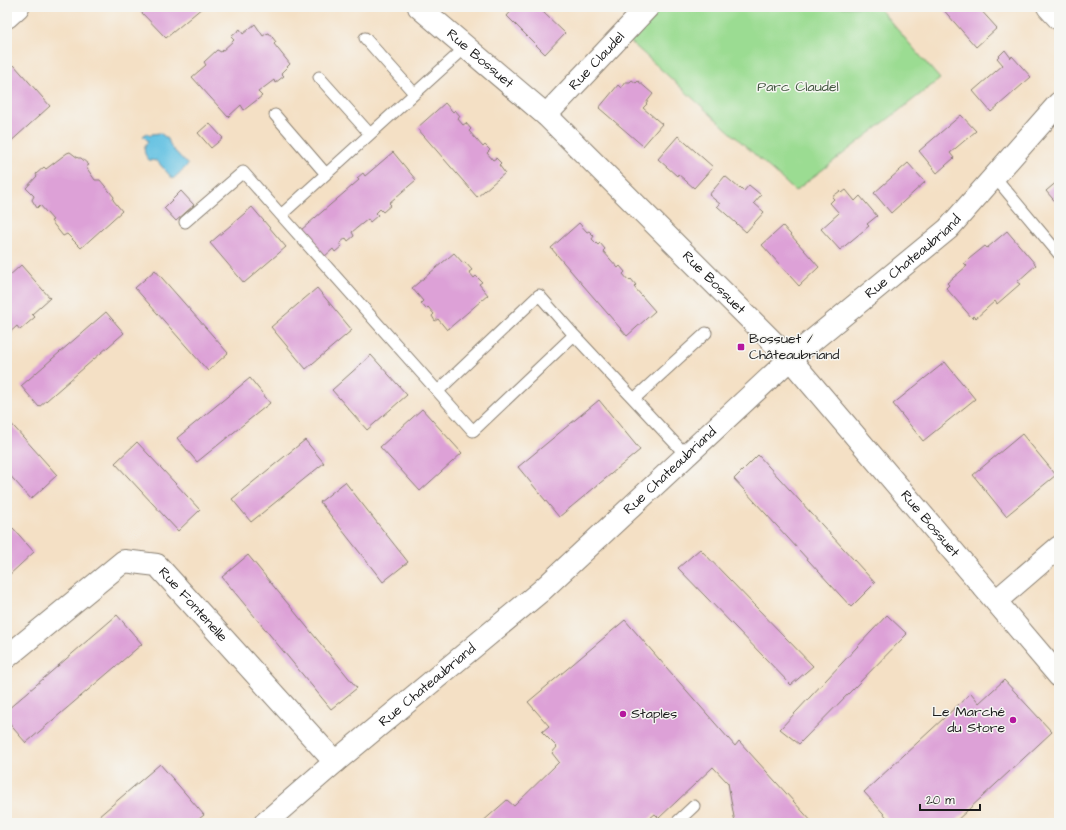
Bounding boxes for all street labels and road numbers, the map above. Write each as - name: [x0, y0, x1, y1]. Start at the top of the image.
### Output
- street label: Rue Bossuet: [442, 24, 518, 93]
- street label: Rue Claudel: [564, 28, 629, 95]
- street label: Rue Chateaubriand: [861, 210, 966, 303]
- street label: Rue Bossuet: [678, 247, 750, 319]
- street label: Rue Chateaubriand: [619, 422, 721, 519]
- street label: Rue Bossuet: [896, 486, 964, 562]
- street label: Rue Fontenelle: [154, 563, 232, 647]
- street label: Rue Chateaubriand: [375, 639, 480, 732]

